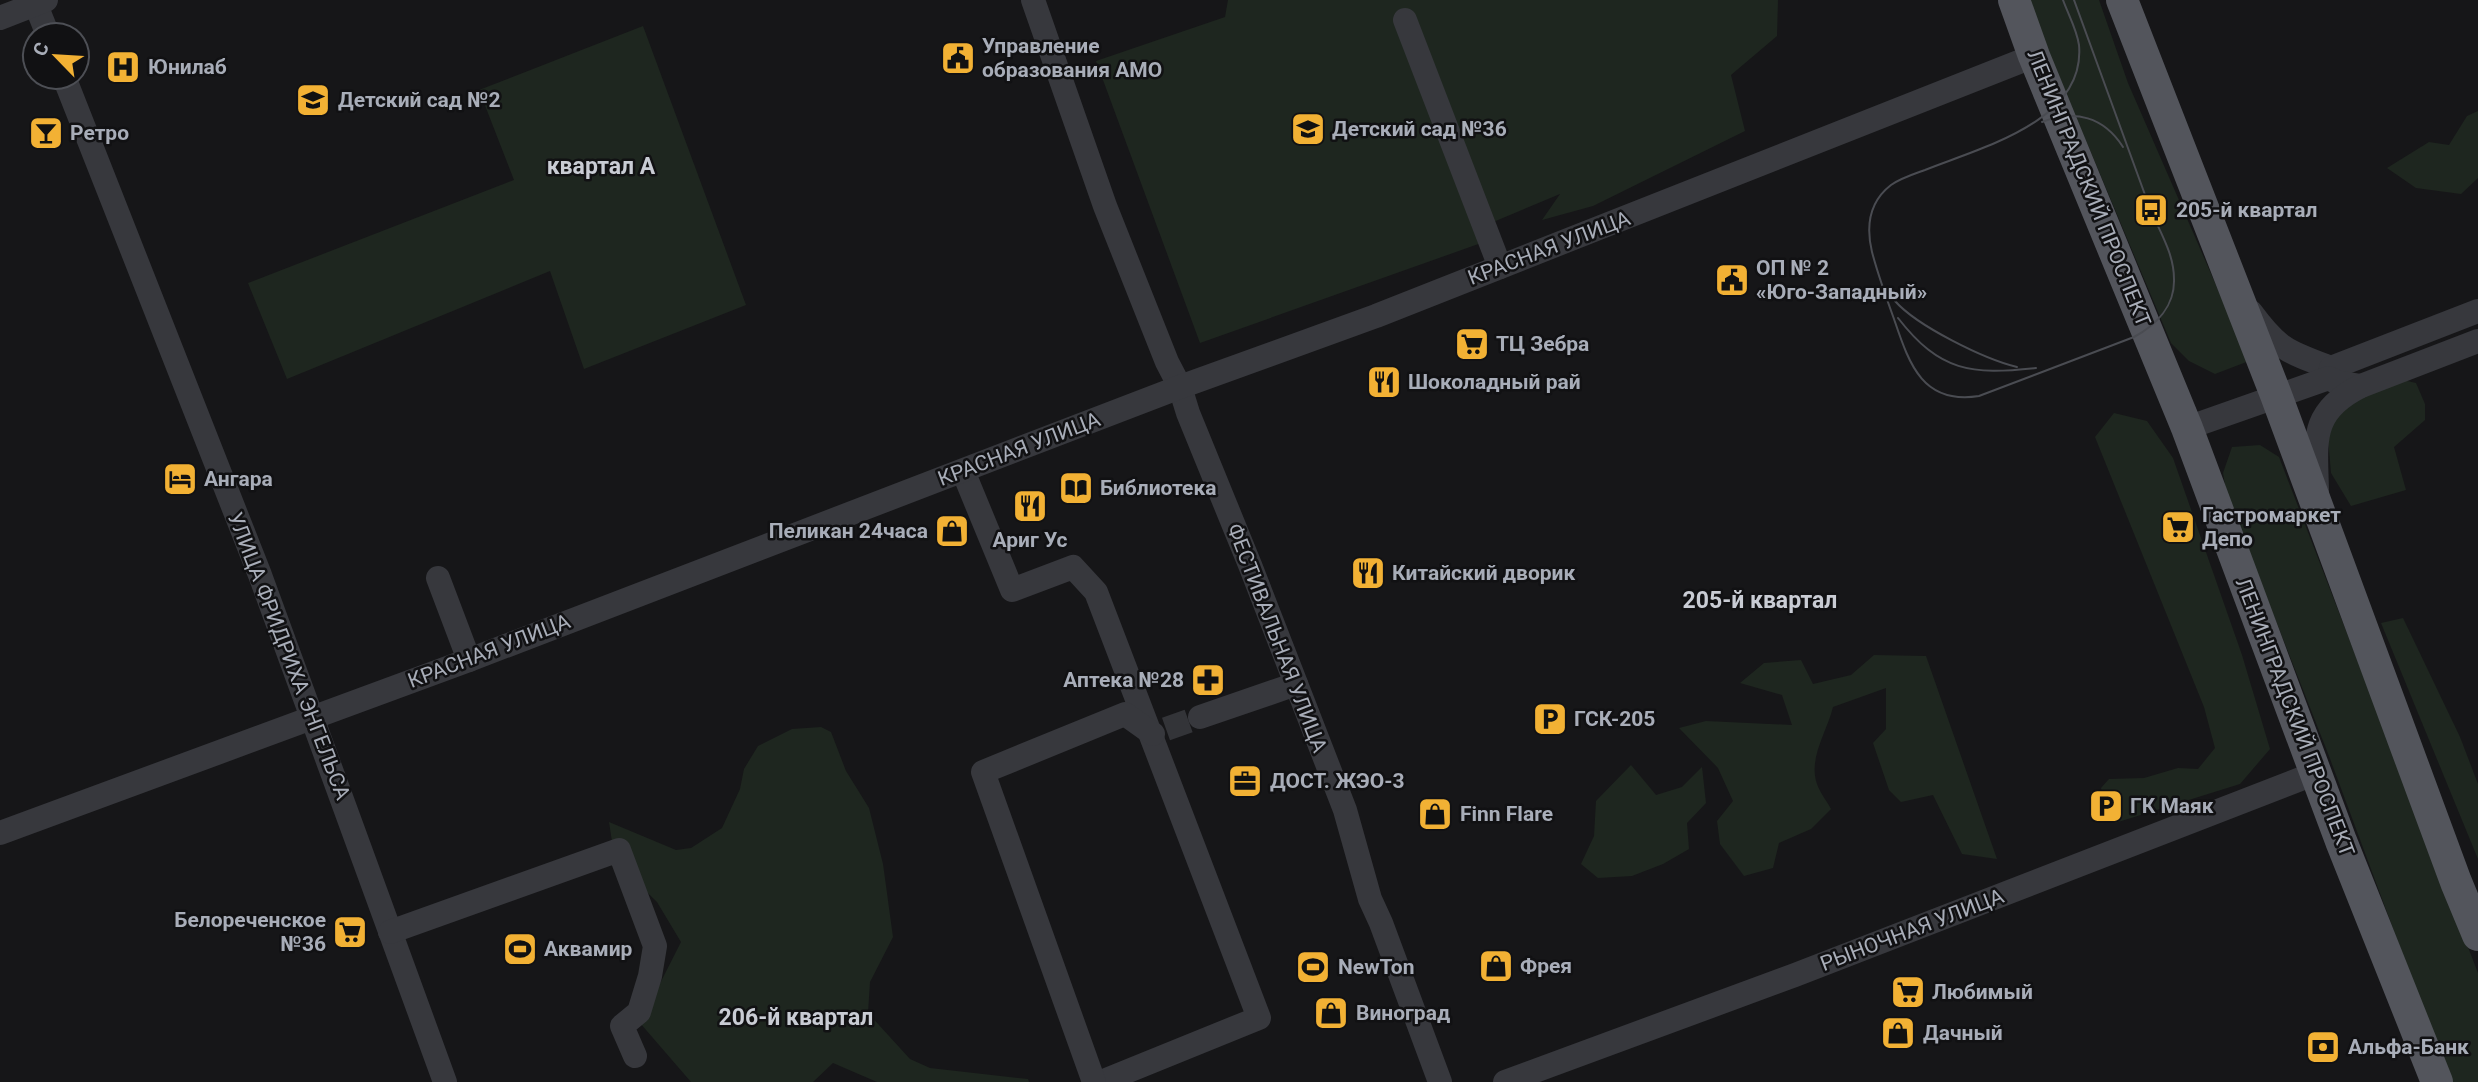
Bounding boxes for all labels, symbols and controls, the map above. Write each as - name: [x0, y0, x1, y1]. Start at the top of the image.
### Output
- north arrow: [21, 21, 91, 91]
- place label: Управление образования АМО: [982, 34, 1162, 82]
- text: С: [28, 39, 54, 60]
- public building icon: Управление образования АМО: [939, 39, 977, 77]
- street label: ЛЕНИНГРАДСКИЙ ПРОСПЕКТ: [2022, 46, 2156, 330]
- hospital icon: Юнилаб: [104, 48, 142, 86]
- place label: Юнилаб: [148, 55, 227, 79]
- school or university icon: Детский сад №2: [294, 81, 332, 119]
- place label: Детский сад №2: [338, 88, 501, 112]
- school or university icon: Детский сад №36: [1289, 110, 1327, 148]
- bar icon: Ретро: [27, 114, 65, 152]
- place label: Детский сад №36: [1332, 117, 1507, 141]
- place label: Ретро: [70, 121, 129, 145]
- district label: квартал А: [547, 153, 656, 180]
- bus stop icon: 205-й квартал: [2132, 191, 2170, 229]
- place label: 205-й квартал: [2176, 198, 2317, 222]
- street label: КРАСНАЯ УЛИЦА: [1465, 206, 1634, 290]
- place label: ОП № 2 «Юго-Западный»: [1756, 256, 1927, 304]
- public building icon: ОП № 2 «Юго-Западный»: [1713, 261, 1751, 299]
- supermarket icon: ТЦ Зебра: [1453, 325, 1491, 363]
- place label: ТЦ Зебра: [1496, 332, 1589, 356]
- restaurant icon: Шоколадный рай: [1365, 363, 1403, 401]
- place label: Шоколадный рай: [1408, 370, 1581, 394]
- street label: КРАСНАЯ УЛИЦА: [935, 407, 1104, 491]
- hotel icon: Ангара: [161, 460, 199, 498]
- place label: Ангара: [204, 467, 273, 491]
- library icon: Библиотека: [1057, 469, 1095, 507]
- place label: Библиотека: [1100, 476, 1217, 500]
- restaurant icon: Ариг Ус: [1011, 487, 1049, 525]
- place label: Гастромаркет Депо: [2202, 503, 2341, 551]
- supermarket icon: Гастромаркет Депо: [2159, 508, 2197, 546]
- street label: УЛИЦА ФРИДРИХА ЭНГЕЛЬСА: [223, 509, 355, 803]
- shop icon: Пеликан 24часа: [933, 512, 971, 550]
- place label: Пеликан 24часа: [769, 519, 928, 543]
- street label: ФЕСТИВАЛЬНАЯ УЛИЦА: [1222, 520, 1332, 756]
- place label: Ариг Ус: [992, 528, 1068, 552]
- restaurant icon: Китайский дворик: [1349, 554, 1387, 592]
- place label: Китайский дворик: [1392, 561, 1576, 585]
- street label: ЛЕНИНГРАДСКИЙ ПРОСПЕКТ: [2231, 574, 2359, 860]
- district label: 205-й квартал: [1683, 587, 1837, 614]
- street label: КРАСНАЯ УЛИЦА: [405, 609, 574, 693]
- pharmacy icon: Аптека №28: [1189, 661, 1227, 699]
- place label: Аптека №28: [1063, 668, 1184, 692]
- parking icon: ГСК-205: [1531, 700, 1569, 738]
- place label: ГСК-205: [1574, 707, 1655, 731]
- office icon: ДОСТ. ЖЭО-3: [1226, 762, 1264, 800]
- place label: ДОСТ. ЖЭО-3: [1270, 769, 1405, 793]
- parking icon: ГК Маяк: [2087, 787, 2125, 825]
- place label: ГК Маяк: [2130, 794, 2214, 818]
- shop icon: Finn Flare: [1416, 795, 1454, 833]
- place label: Finn Flare: [1460, 802, 1553, 826]
- street label: РЫНОЧНАЯ УЛИЦА: [1817, 884, 2007, 976]
- place label: Белореченское №36: [174, 908, 326, 956]
- supermarket icon: Белореченское №36: [331, 913, 369, 951]
- sports icon: Аквамир: [501, 930, 539, 968]
- place label: Аквамир: [544, 937, 633, 961]
- shop icon: Фрея: [1477, 947, 1515, 985]
- sports icon: NewTon: [1294, 948, 1332, 986]
- place label: Фрея: [1520, 954, 1572, 978]
- place label: NewTon: [1338, 955, 1414, 979]
- supermarket icon: Любимый: [1889, 973, 1927, 1011]
- place label: Любимый: [1932, 980, 2033, 1004]
- shop icon: Виноград: [1312, 994, 1350, 1032]
- place label: Виноград: [1356, 1001, 1450, 1025]
- district label: 206-й квартал: [719, 1004, 873, 1031]
- shop icon: Дачный: [1879, 1014, 1917, 1052]
- place label: Дачный: [1923, 1021, 2003, 1045]
- bank icon: Альфа-Банк: [2304, 1028, 2342, 1066]
- place label: Альфа-Банк: [2348, 1035, 2469, 1059]

